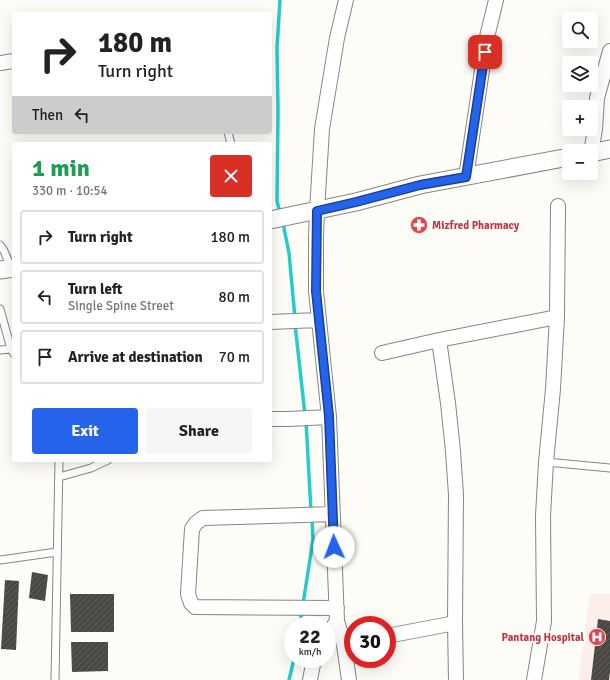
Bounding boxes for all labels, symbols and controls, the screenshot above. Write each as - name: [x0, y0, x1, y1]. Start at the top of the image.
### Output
- map controls: [562, 12, 598, 180]
- button: search: [562, 12, 598, 48]
- text: 180 m: [98, 26, 172, 60]
- icon: right: [32, 28, 84, 80]
- pin: [468, 35, 502, 69]
- icon: arrive: [474, 41, 496, 63]
- button: layers: [562, 56, 598, 92]
- text: Turn right: [98, 60, 173, 82]
- button: +: [562, 100, 598, 136]
- icon: left: [71, 104, 93, 126]
- text: Then: [32, 106, 63, 124]
- button: −: [562, 144, 598, 180]
- text: 1 min: [32, 153, 90, 183]
- button: close: [210, 155, 252, 197]
- text: 330 m · 10:54: [32, 183, 108, 199]
- pharmacy icon: Mizfred Pharmacy: [409, 215, 429, 235]
- place label: Mizfred Pharmacy: [432, 219, 520, 232]
- icon: right: [34, 226, 56, 248]
- text: Turn right: [68, 228, 133, 246]
- text: 180 m: [210, 228, 250, 246]
- text: Turn left: [68, 280, 122, 298]
- icon: left: [34, 286, 56, 308]
- text: 80 m: [219, 288, 250, 306]
- text: Single Spine Street: [68, 298, 174, 314]
- icon: arrive: [34, 346, 56, 368]
- text: Arrive at destination: [68, 348, 203, 366]
- text: 70 m: [219, 348, 250, 366]
- button: Exit: [32, 408, 138, 454]
- button: Share: [146, 408, 252, 454]
- position arrow: [313, 526, 355, 568]
- speed limit sign: 30: [344, 616, 396, 668]
- text: 22: [299, 624, 321, 649]
- hospital icon: Pantang Hospital: [587, 627, 607, 647]
- place label: Pantang Hospital: [501, 631, 585, 644]
- text: km/h: [299, 646, 321, 658]

